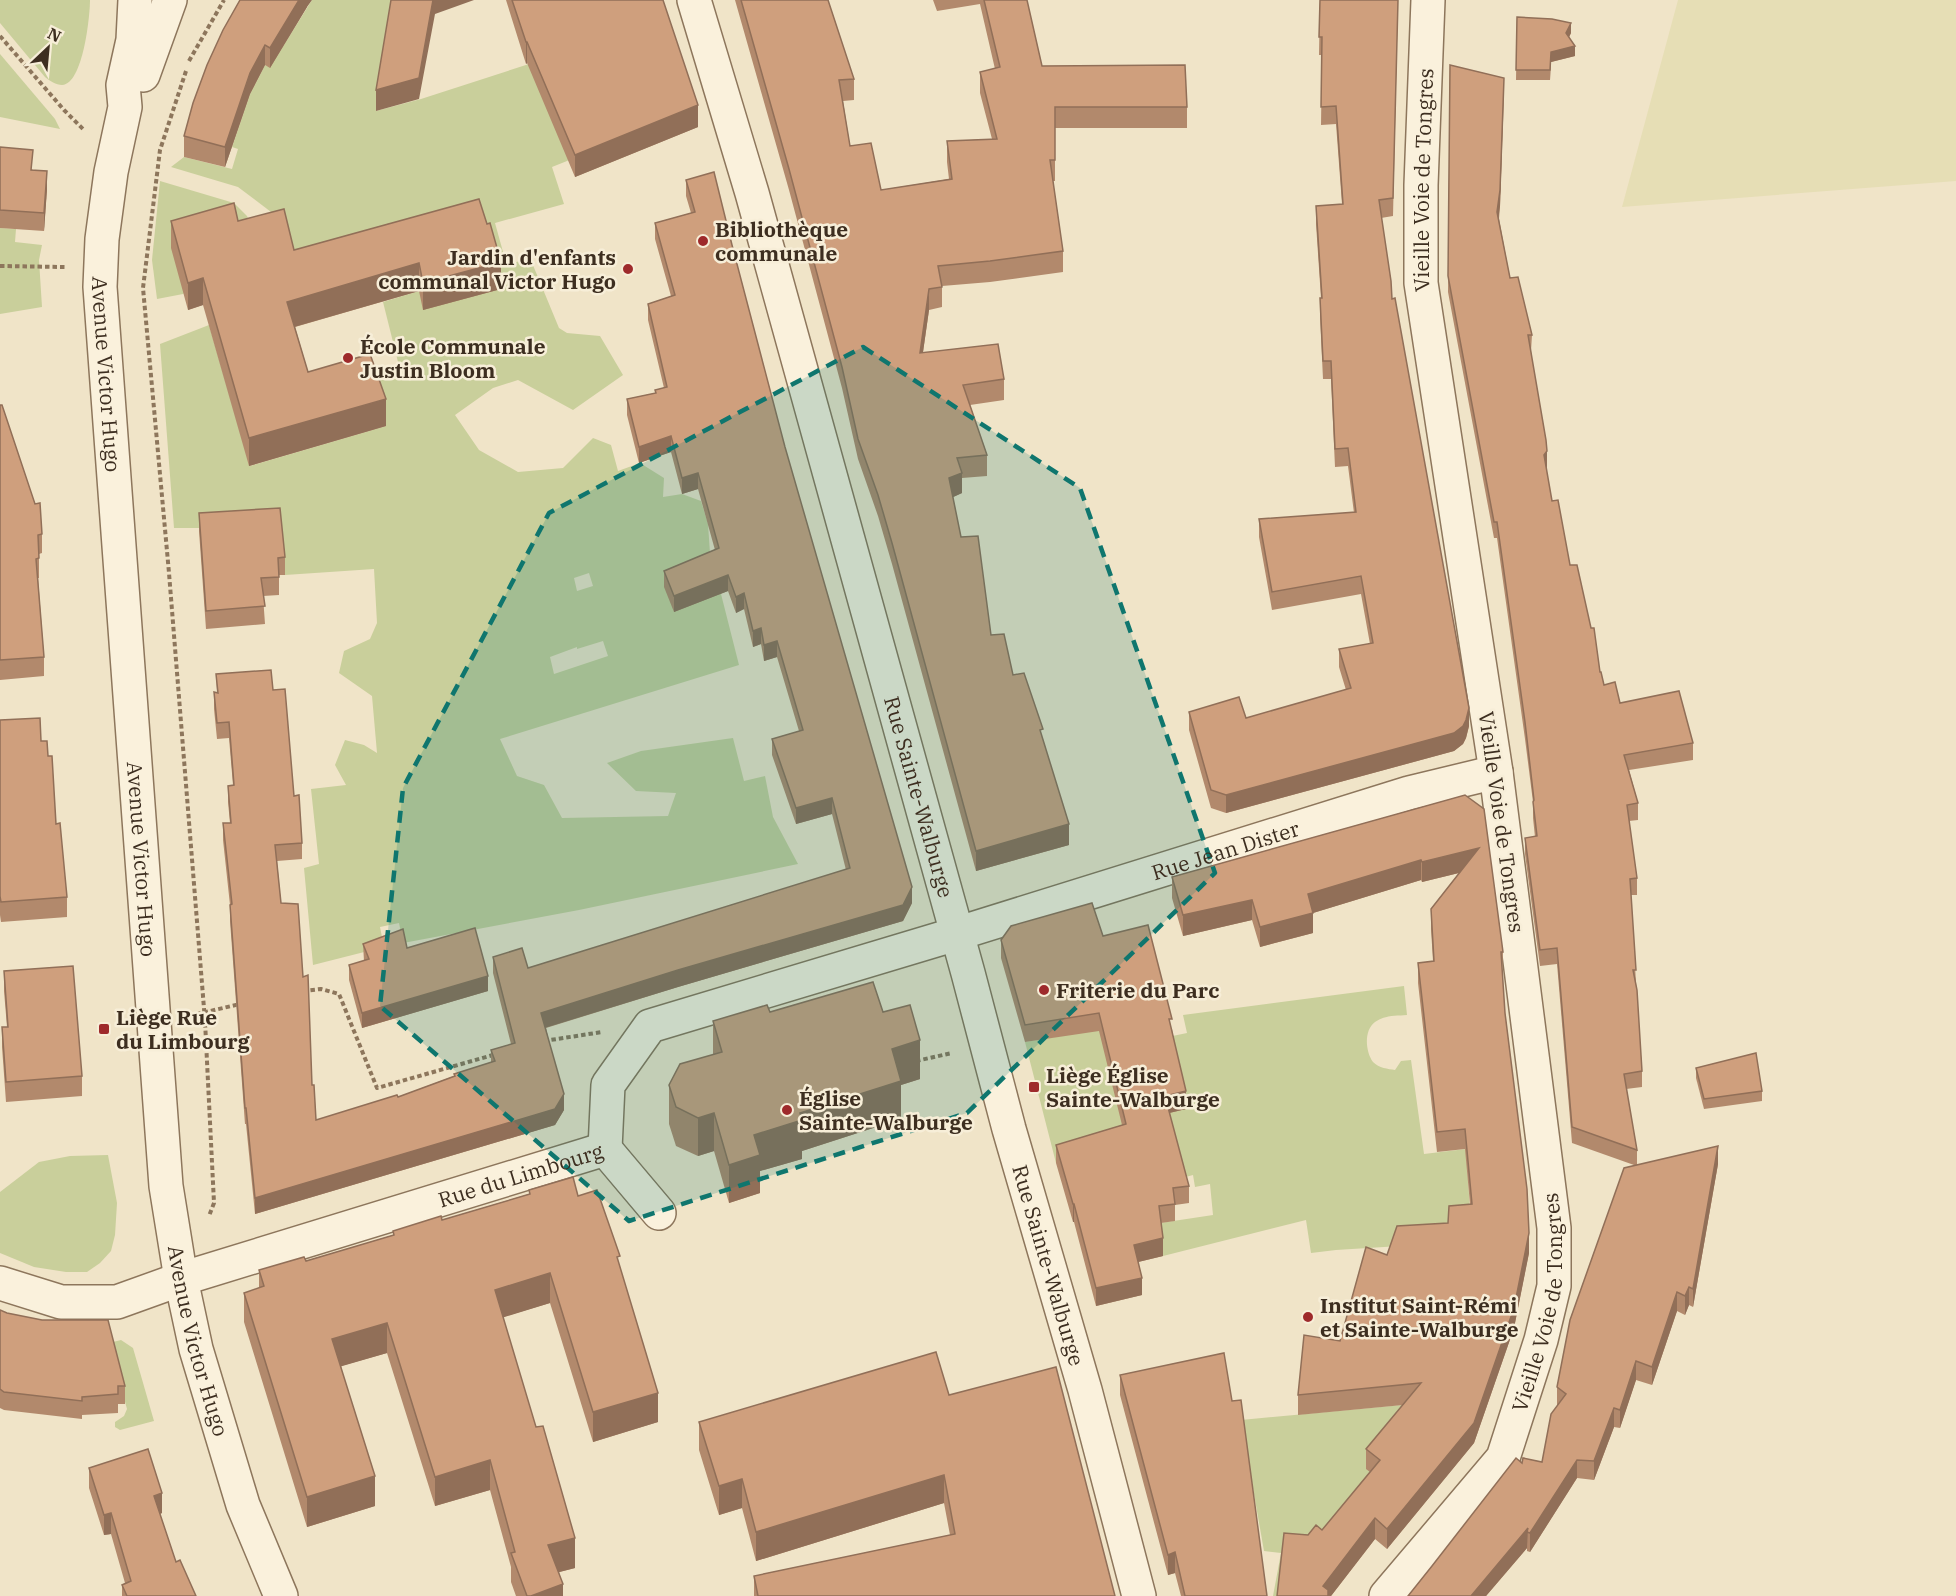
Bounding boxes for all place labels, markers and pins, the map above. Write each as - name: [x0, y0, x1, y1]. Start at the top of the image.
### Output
- place label: Bibliothèque communale: [715, 215, 848, 267]
- marker: Bibliothèque communale: [696, 234, 710, 248]
- place label: Jardin d'enfants communal Victor Hugo: [378, 243, 616, 295]
- marker: Jardin d'enfants communal Victor Hugo: [621, 262, 635, 276]
- place label: École Communale Justin Bloom: [360, 332, 546, 384]
- marker: École Communale Justin Bloom: [341, 351, 355, 365]
- place label: Friterie du Parc: [1056, 976, 1219, 1004]
- marker: Friterie du Parc: [1037, 983, 1051, 997]
- place label: Liège Rue du Limbourg: [116, 1003, 250, 1055]
- marker: Liège Rue du Limbourg: [97, 1022, 111, 1036]
- place label: Liège Église Sainte-Walburge: [1046, 1061, 1220, 1113]
- marker: Liège Église Sainte-Walburge: [1027, 1080, 1041, 1094]
- place label: Église Sainte-Walburge: [799, 1084, 973, 1136]
- marker: Église Sainte-Walburge: [780, 1103, 794, 1117]
- place label: Institut Saint-Rémi et Sainte-Walburge: [1320, 1291, 1519, 1343]
- marker: Institut Saint-Rémi et Sainte-Walburge: [1301, 1310, 1315, 1324]

